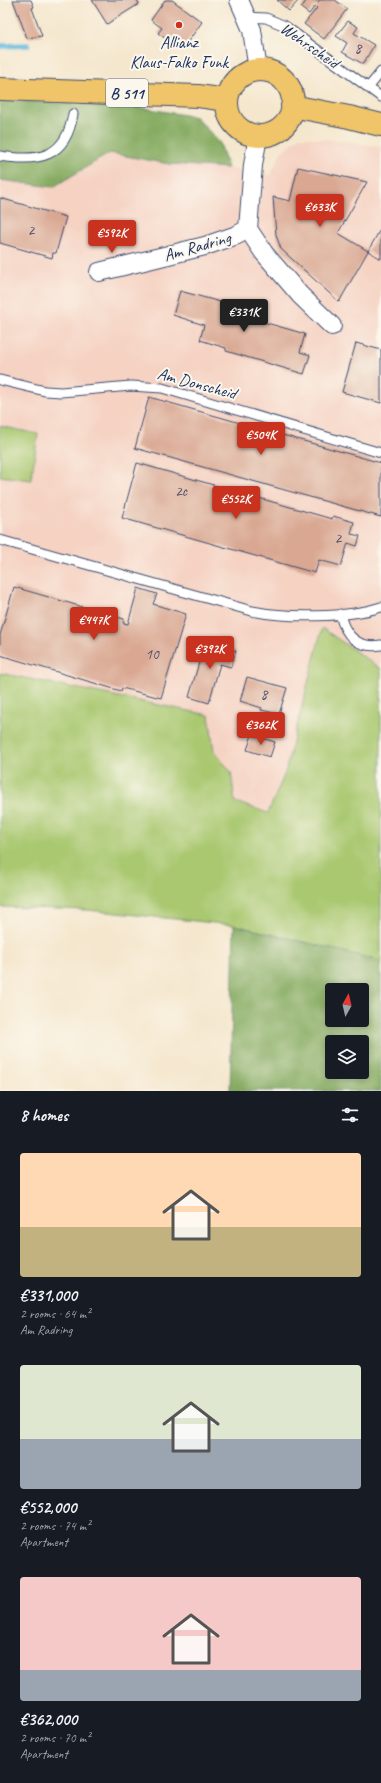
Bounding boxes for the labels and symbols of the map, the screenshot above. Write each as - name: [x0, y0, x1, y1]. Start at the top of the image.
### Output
- street label: Wehrscheid: [276, 18, 345, 75]
- marker: Allianz Klaus-Falko Funk: [174, 20, 184, 30]
- place label: Allianz Klaus-Falko Funk: [130, 32, 230, 73]
- house number: 8: [355, 39, 363, 58]
- road number: B 511: [106, 79, 148, 107]
- pin: €633K: [292, 194, 348, 228]
- pin: €592K: [84, 220, 140, 254]
- house number: 2: [28, 221, 36, 240]
- street label: Am Radring: [161, 226, 235, 266]
- pin: €331K: [216, 299, 272, 333]
- street label: Am Donscheid: [155, 363, 241, 405]
- pin: €504K: [233, 422, 289, 456]
- house number: 2c: [175, 482, 188, 501]
- pin: €552K: [208, 486, 264, 520]
- house number: 2: [335, 529, 343, 548]
- pin: €447K: [66, 607, 122, 641]
- pin: €392K: [182, 636, 238, 670]
- house number: 10: [145, 645, 160, 664]
- house number: 8: [261, 685, 269, 704]
- pin: €362K: [233, 712, 289, 746]
- north arrow: [325, 983, 369, 1027]

